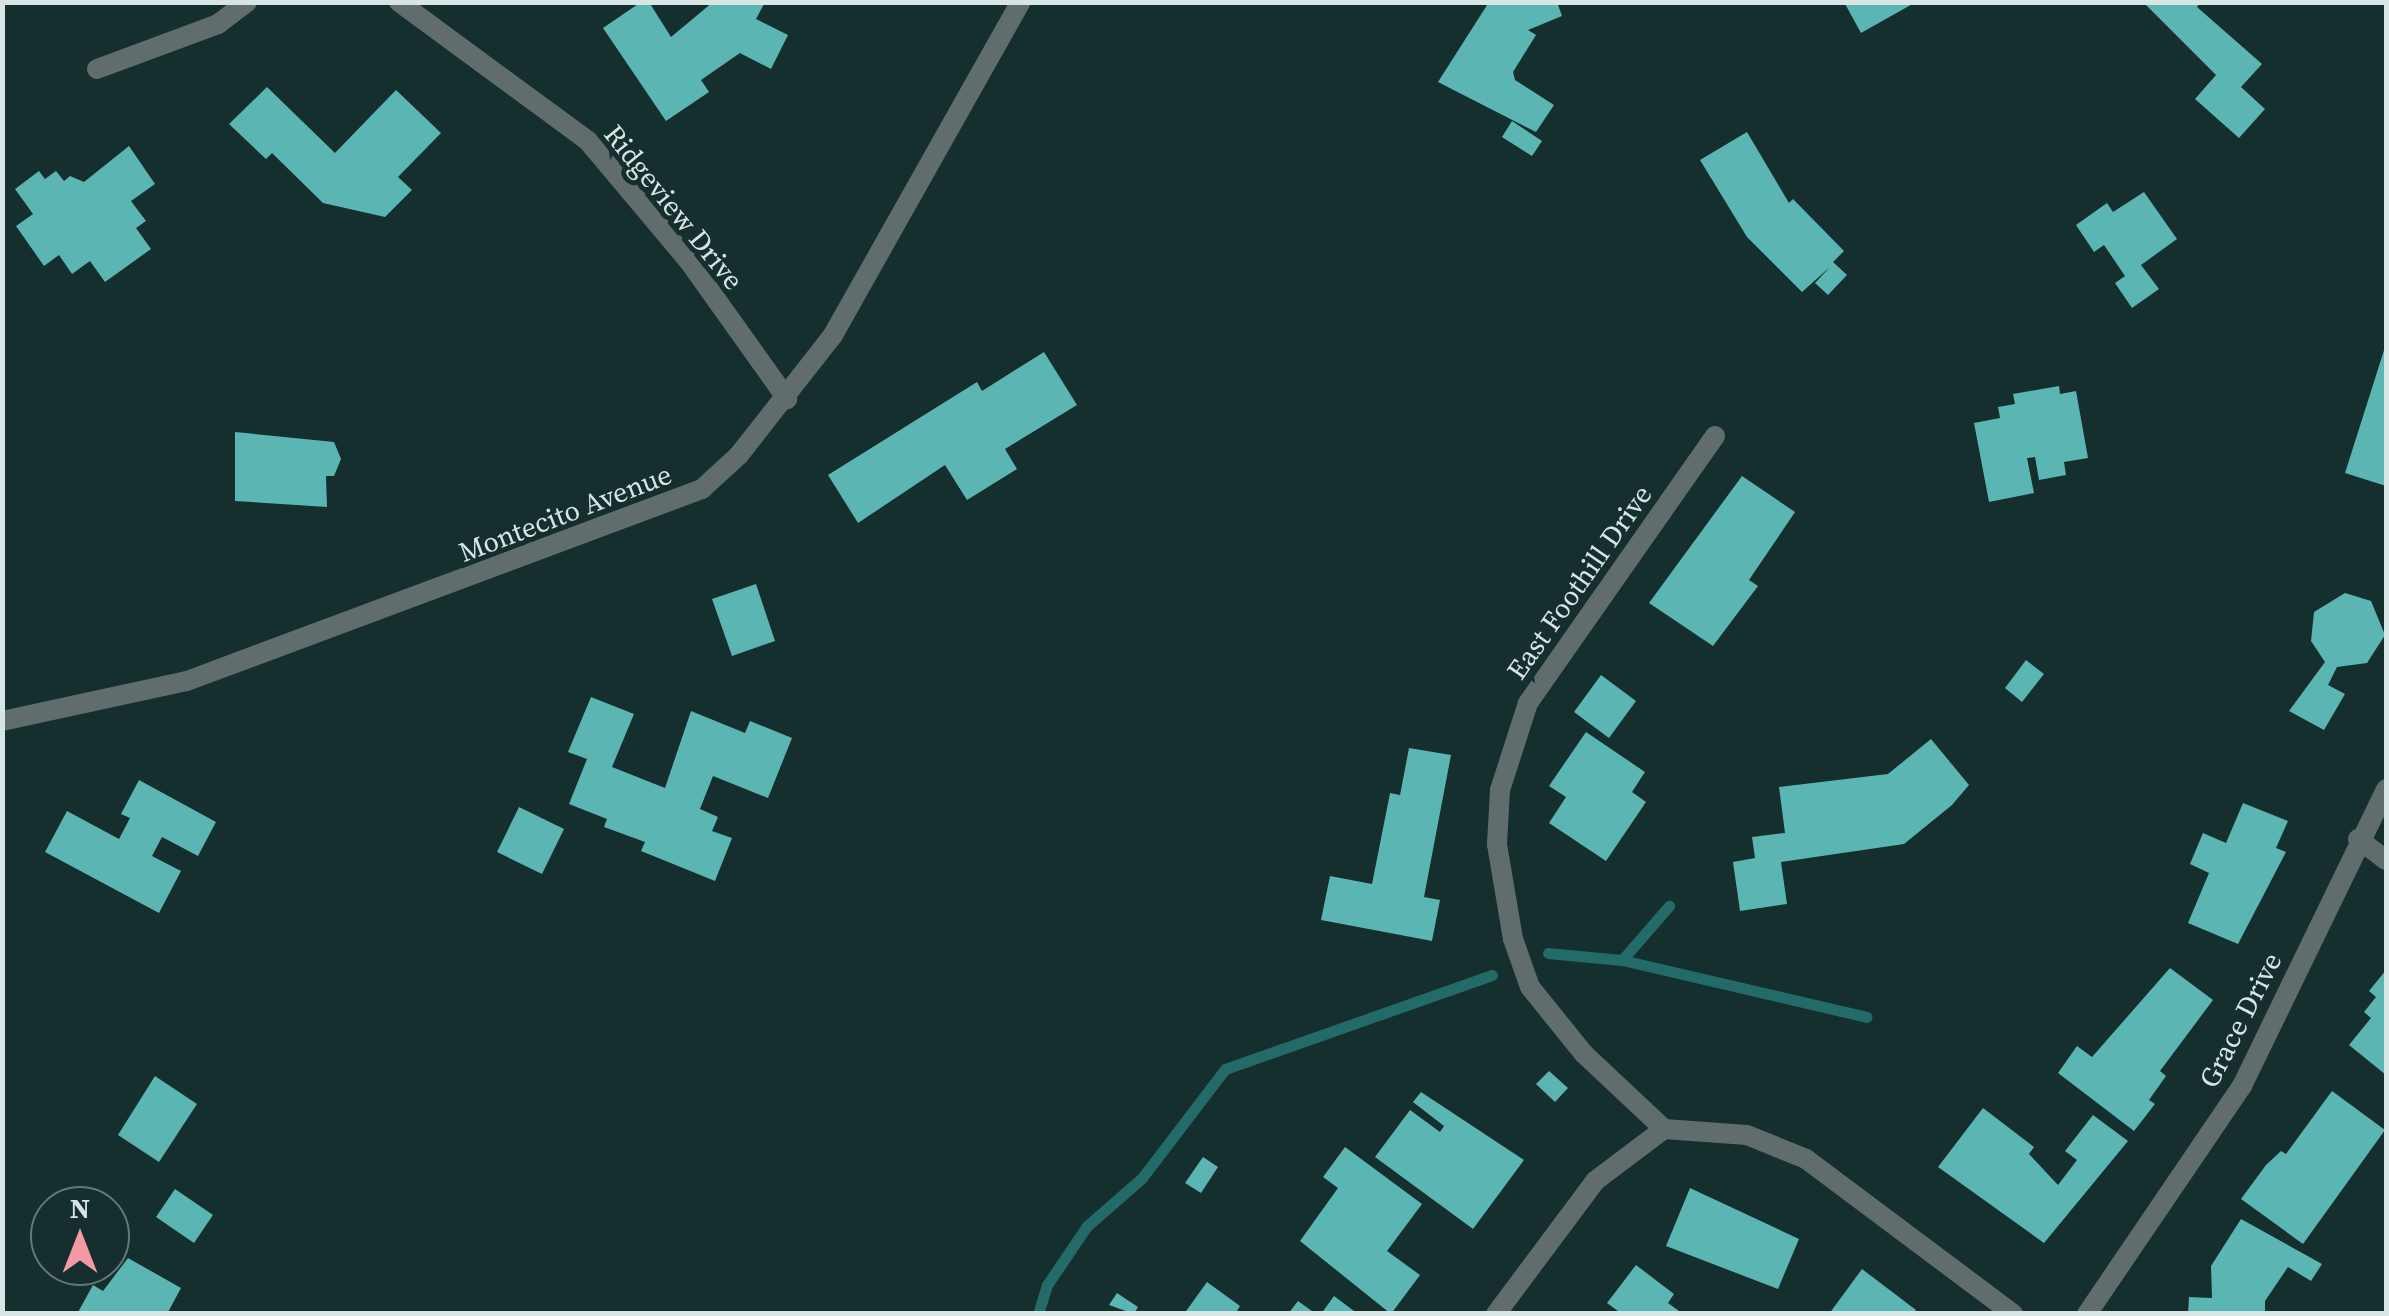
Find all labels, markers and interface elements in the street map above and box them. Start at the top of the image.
street label: Ridgeview Drive [597,118,751,296]
street label: Montecito Avenue [454,457,676,569]
street label: East Foothill Drive [1499,478,1659,686]
street label: Grace Drive [2192,947,2288,1093]
north arrow [30,1186,130,1286]
text: N [70,1189,90,1227]

